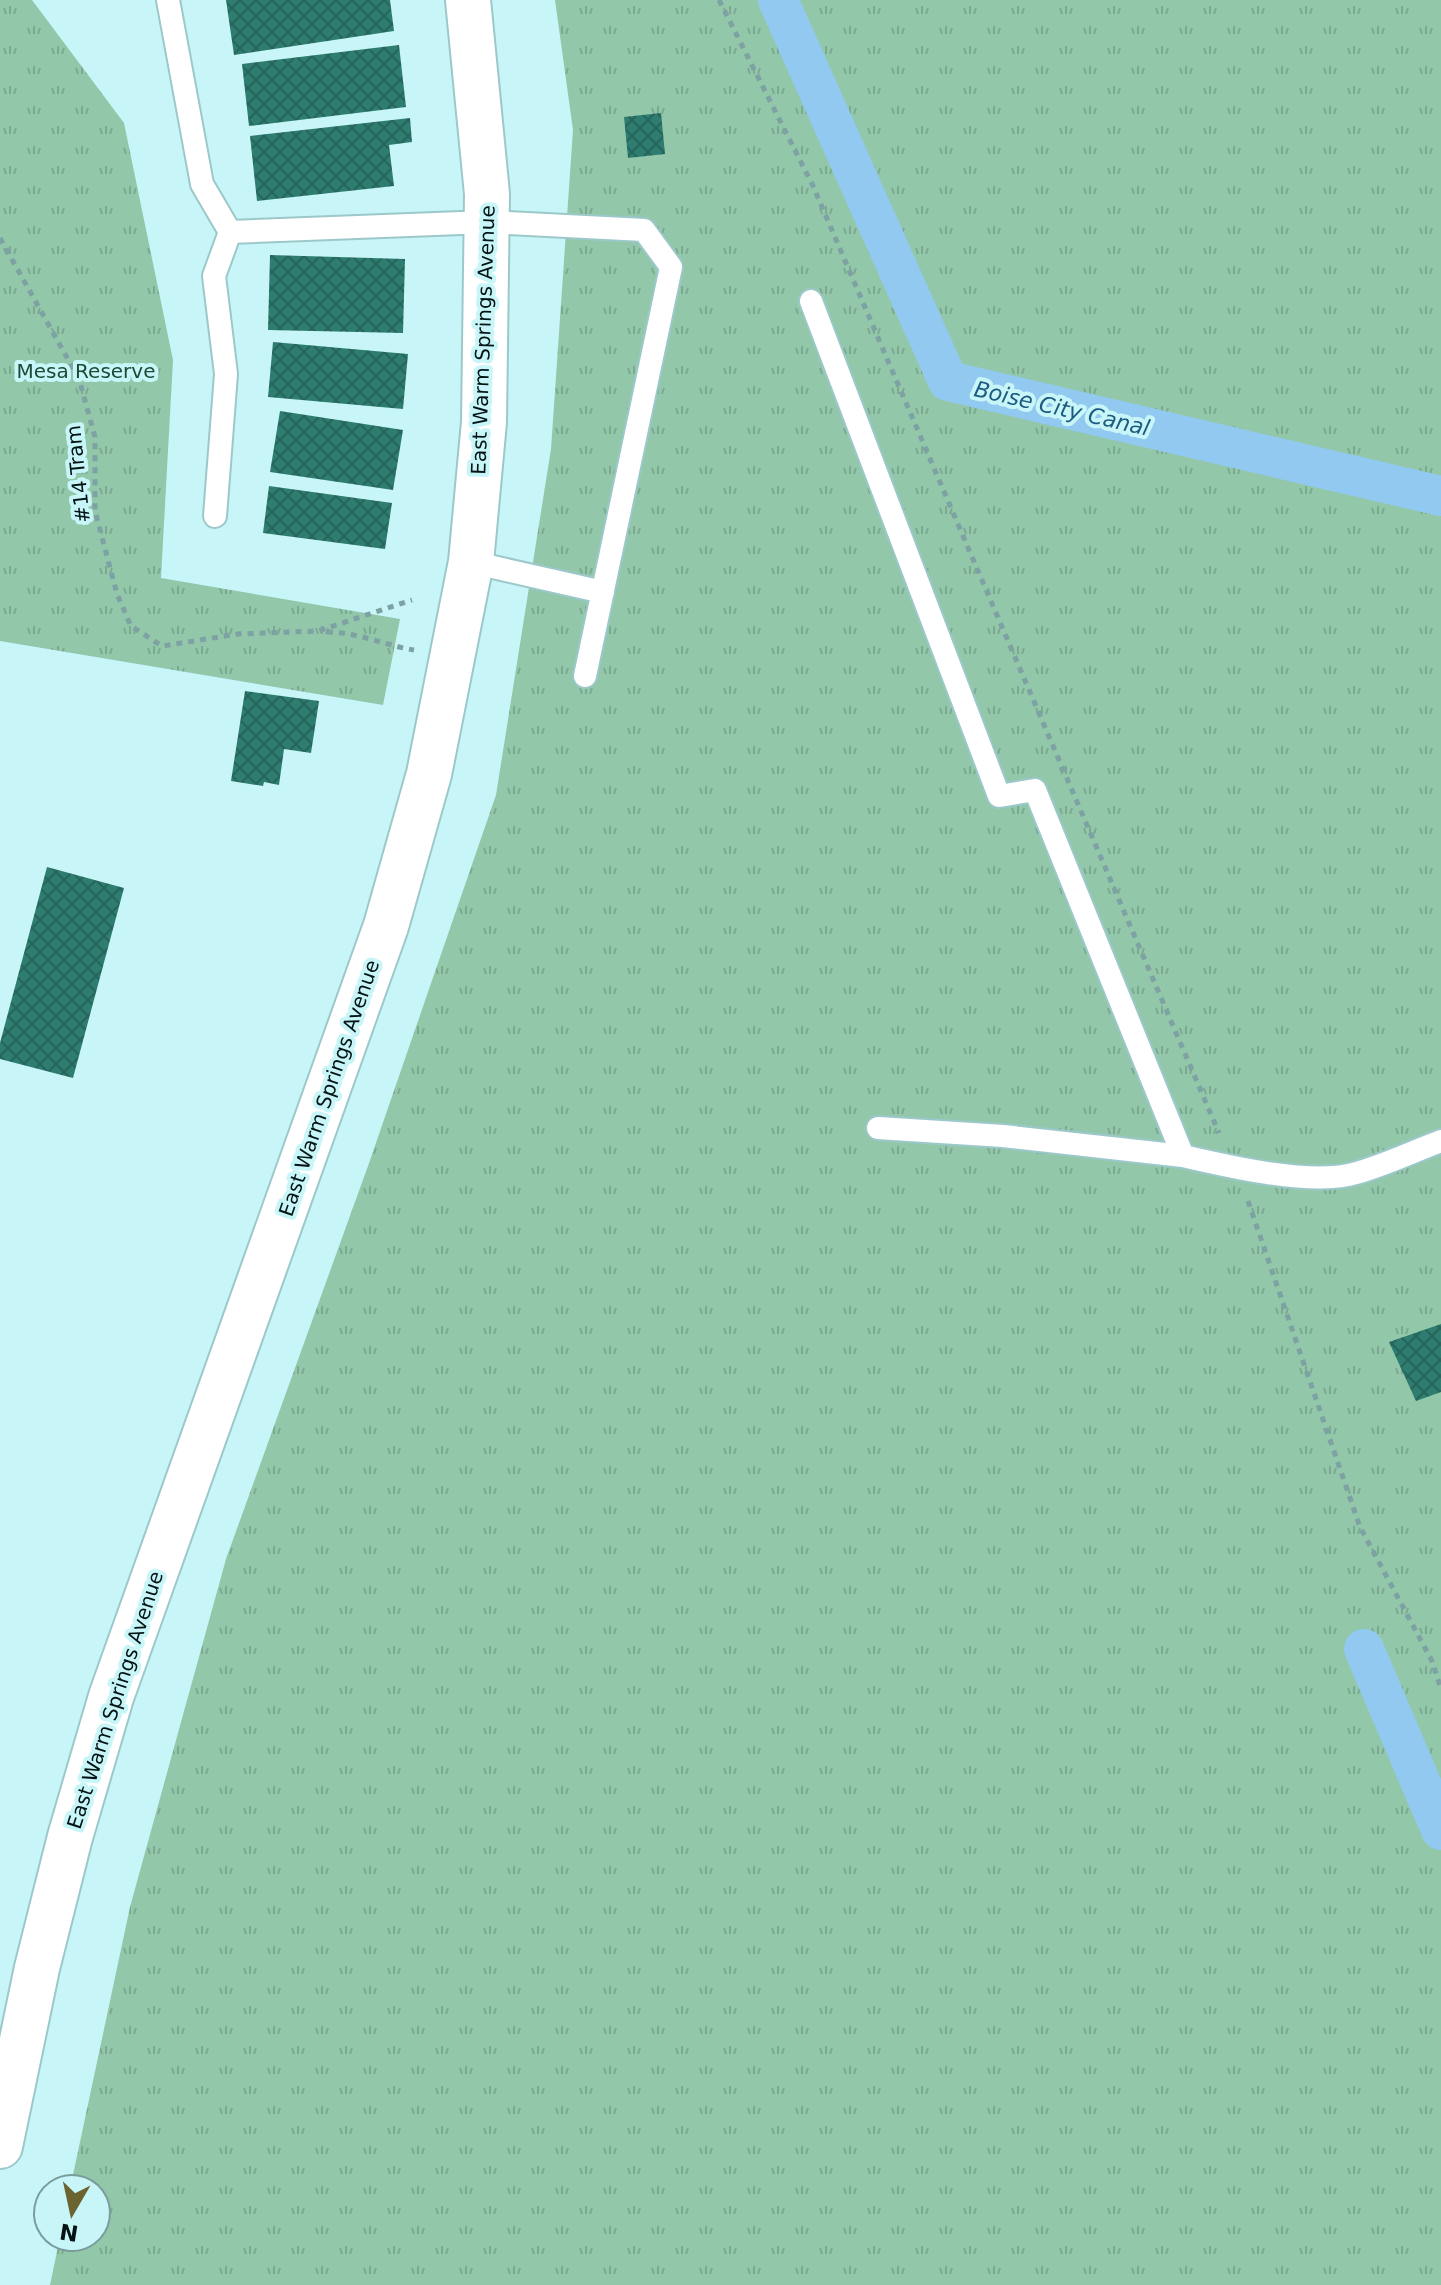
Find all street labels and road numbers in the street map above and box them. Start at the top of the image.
street label: East Warm Springs Avenue [466,205,500,475]
street label: #14 Tram [61,424,95,524]
street label: East Warm Springs Avenue [274,957,384,1219]
street label: East Warm Springs Avenue [62,1568,168,1832]

